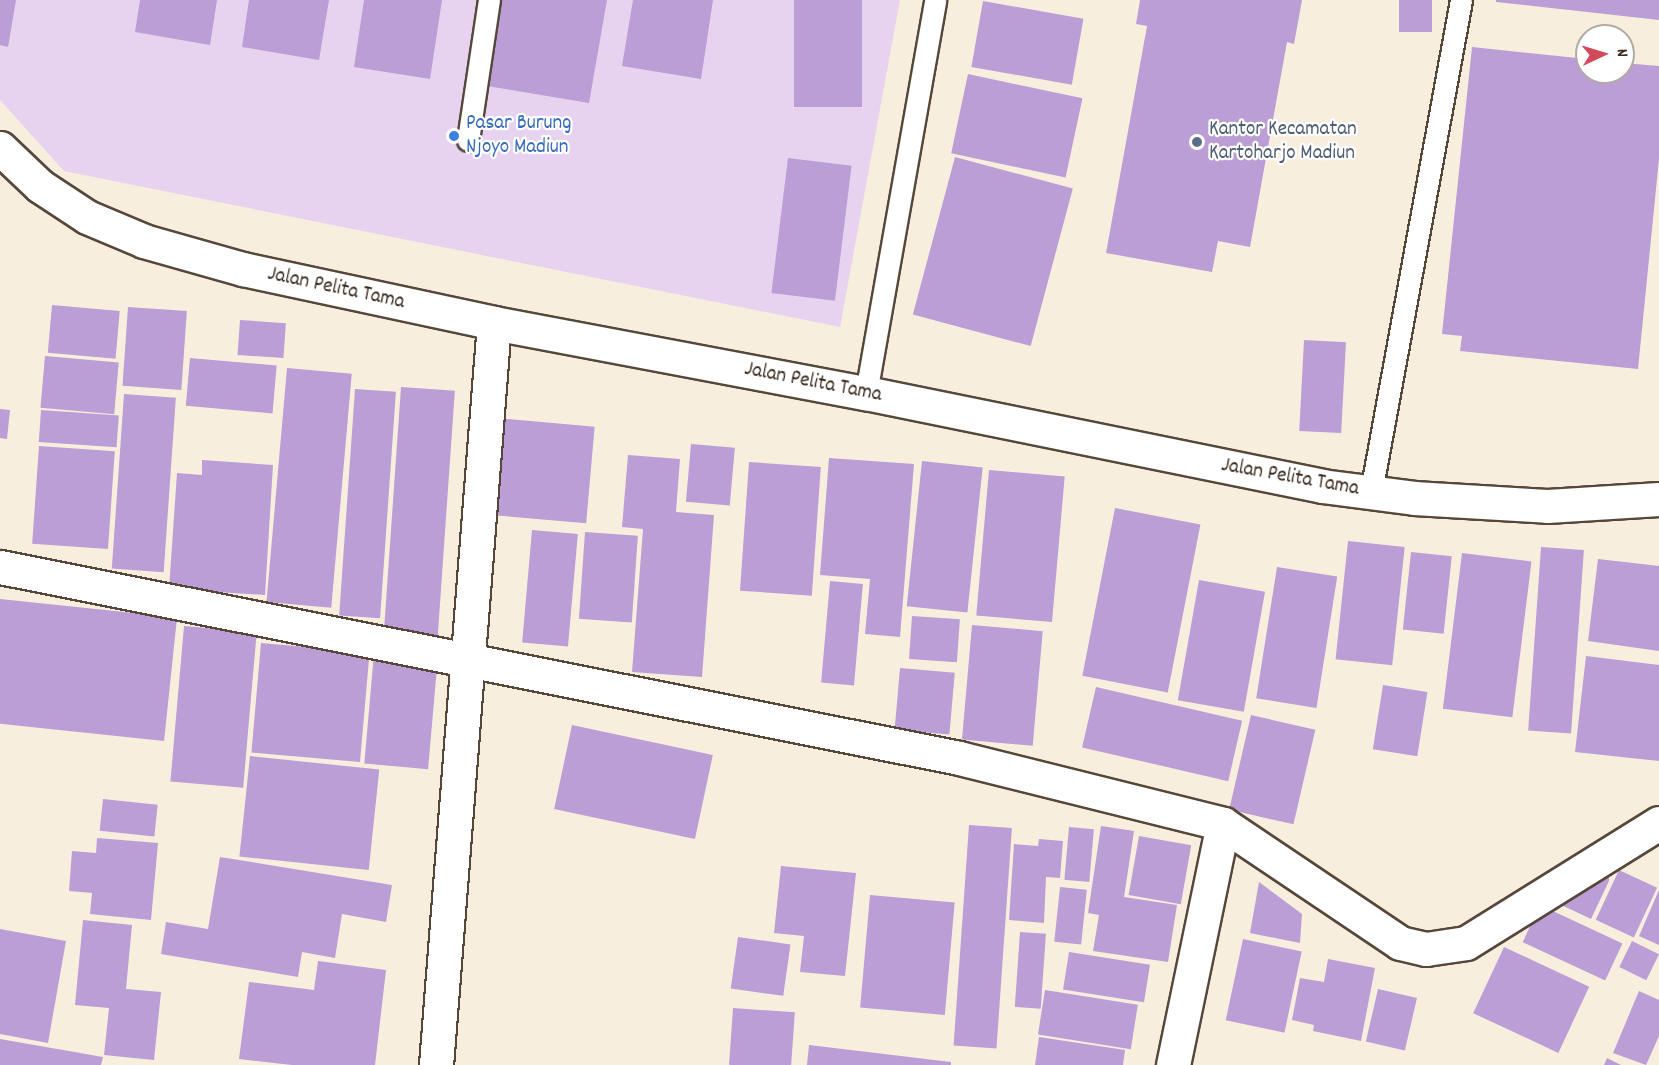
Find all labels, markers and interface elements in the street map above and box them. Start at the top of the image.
north arrow [1575,24,1635,84]
text: N [1610,48,1633,58]
place label: Pasar Burung Njoyo Madiun [466,111,571,161]
place label: Kantor Kecamatan Kartoharjo Madiun [1209,117,1357,167]
marker: Pasar Burung Njoyo Madiun [447,129,461,143]
marker: Kantor Kecamatan Kartoharjo Madiun [1190,135,1204,149]
street label: Jalan Pelita Tama [265,262,407,316]
street label: Jalan Pelita Tama [742,357,884,409]
street label: Jalan Pelita Tama [1219,453,1361,503]

